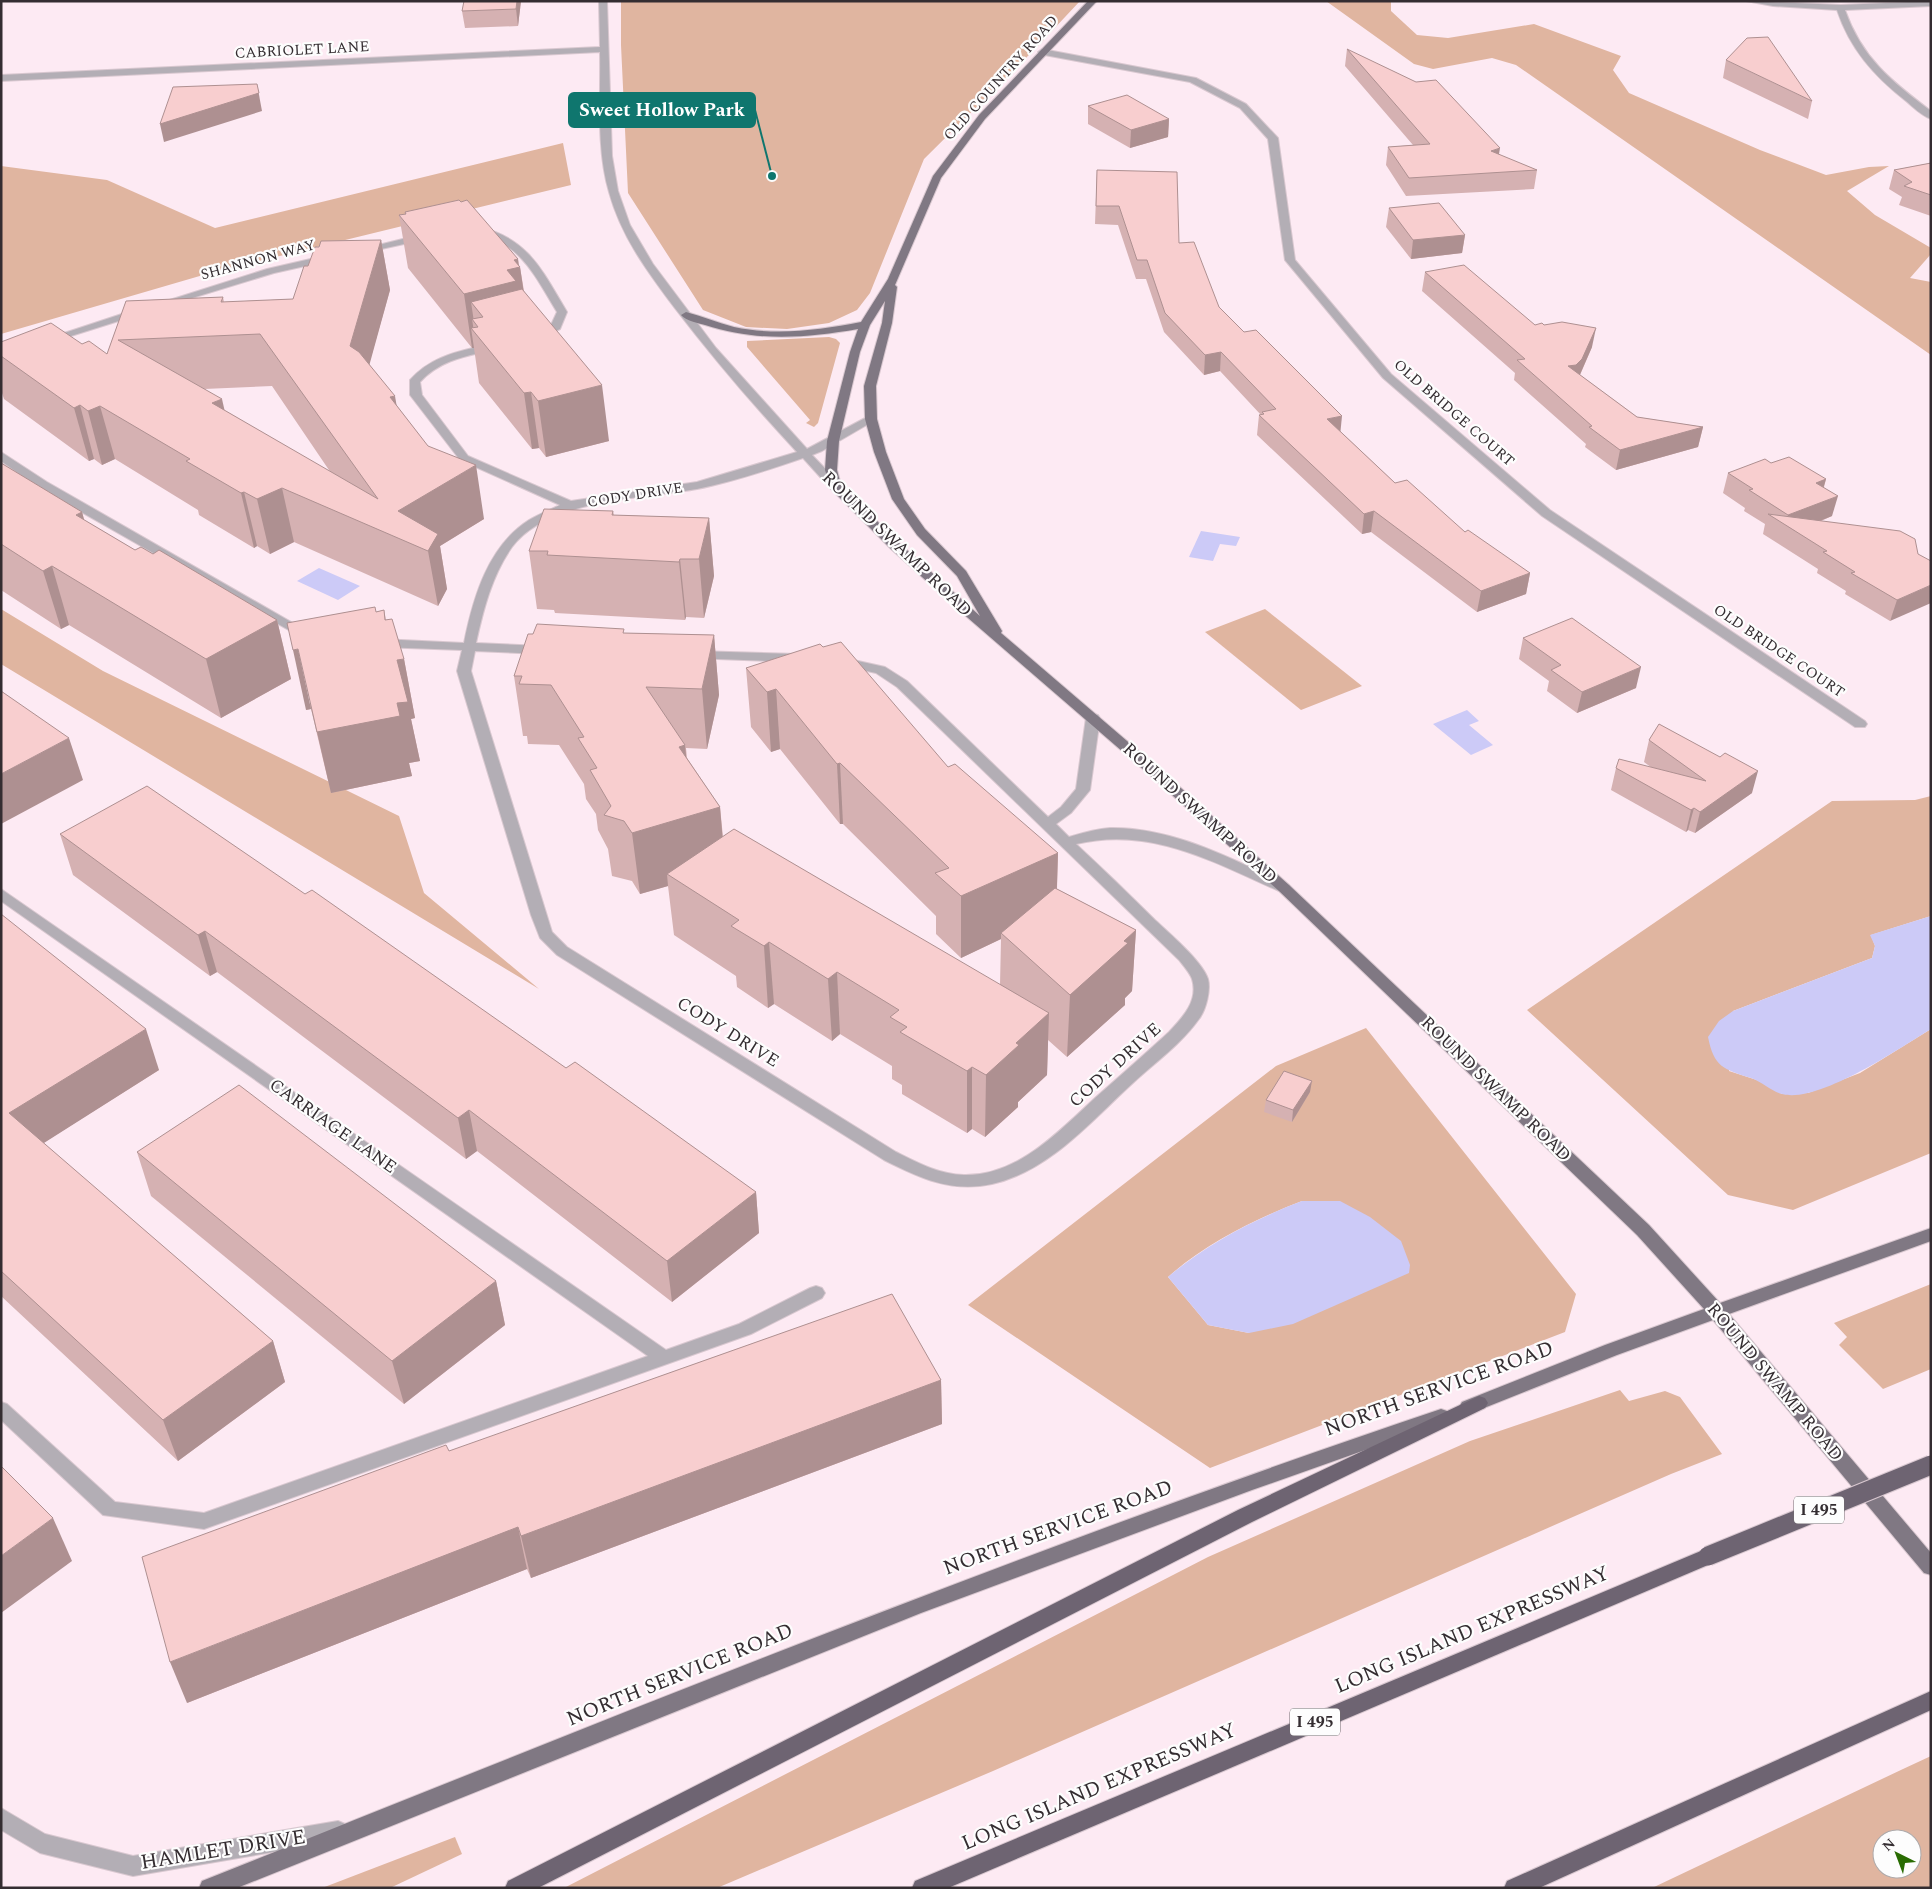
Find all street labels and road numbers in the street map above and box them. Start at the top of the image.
street label: OLD COUNTRY ROAD [938,10,1064,146]
street label: CABRIOLET LANE [234,35,370,65]
street label: SHANNON WAY [198,234,318,286]
street label: OLD BRIDGE COURT [1388,354,1520,472]
street label: ROUND SWAMP ROAD [816,465,978,623]
street label: CODY DRIVE [585,476,685,514]
street label: OLD BRIDGE COURT [1709,598,1849,704]
street label: ROUND SWAMP ROAD [1117,736,1283,890]
street label: CODY DRIVE [672,990,784,1074]
street label: ROUND SWAMP ROAD [1415,1010,1577,1168]
street label: CODY DRIVE [1063,1016,1167,1114]
street label: CARRIAGE LANE [264,1072,402,1180]
street label: ROUND SWAMP ROAD [1700,1297,1850,1467]
street label: NORTH SERVICE ROAD [1320,1333,1558,1445]
street label: NORTH SERVICE ROAD [939,1472,1177,1584]
road number: I 495 [1794,1496,1844,1524]
street label: LONG ISLAND EXPRESSWAY [1330,1557,1614,1703]
street label: NORTH SERVICE ROAD [562,1615,798,1735]
road number: I 495 [1290,1708,1340,1735]
street label: LONG ISLAND EXPRESSWAY [957,1714,1241,1860]
street label: HAMLET DRIVE [138,1821,308,1879]

